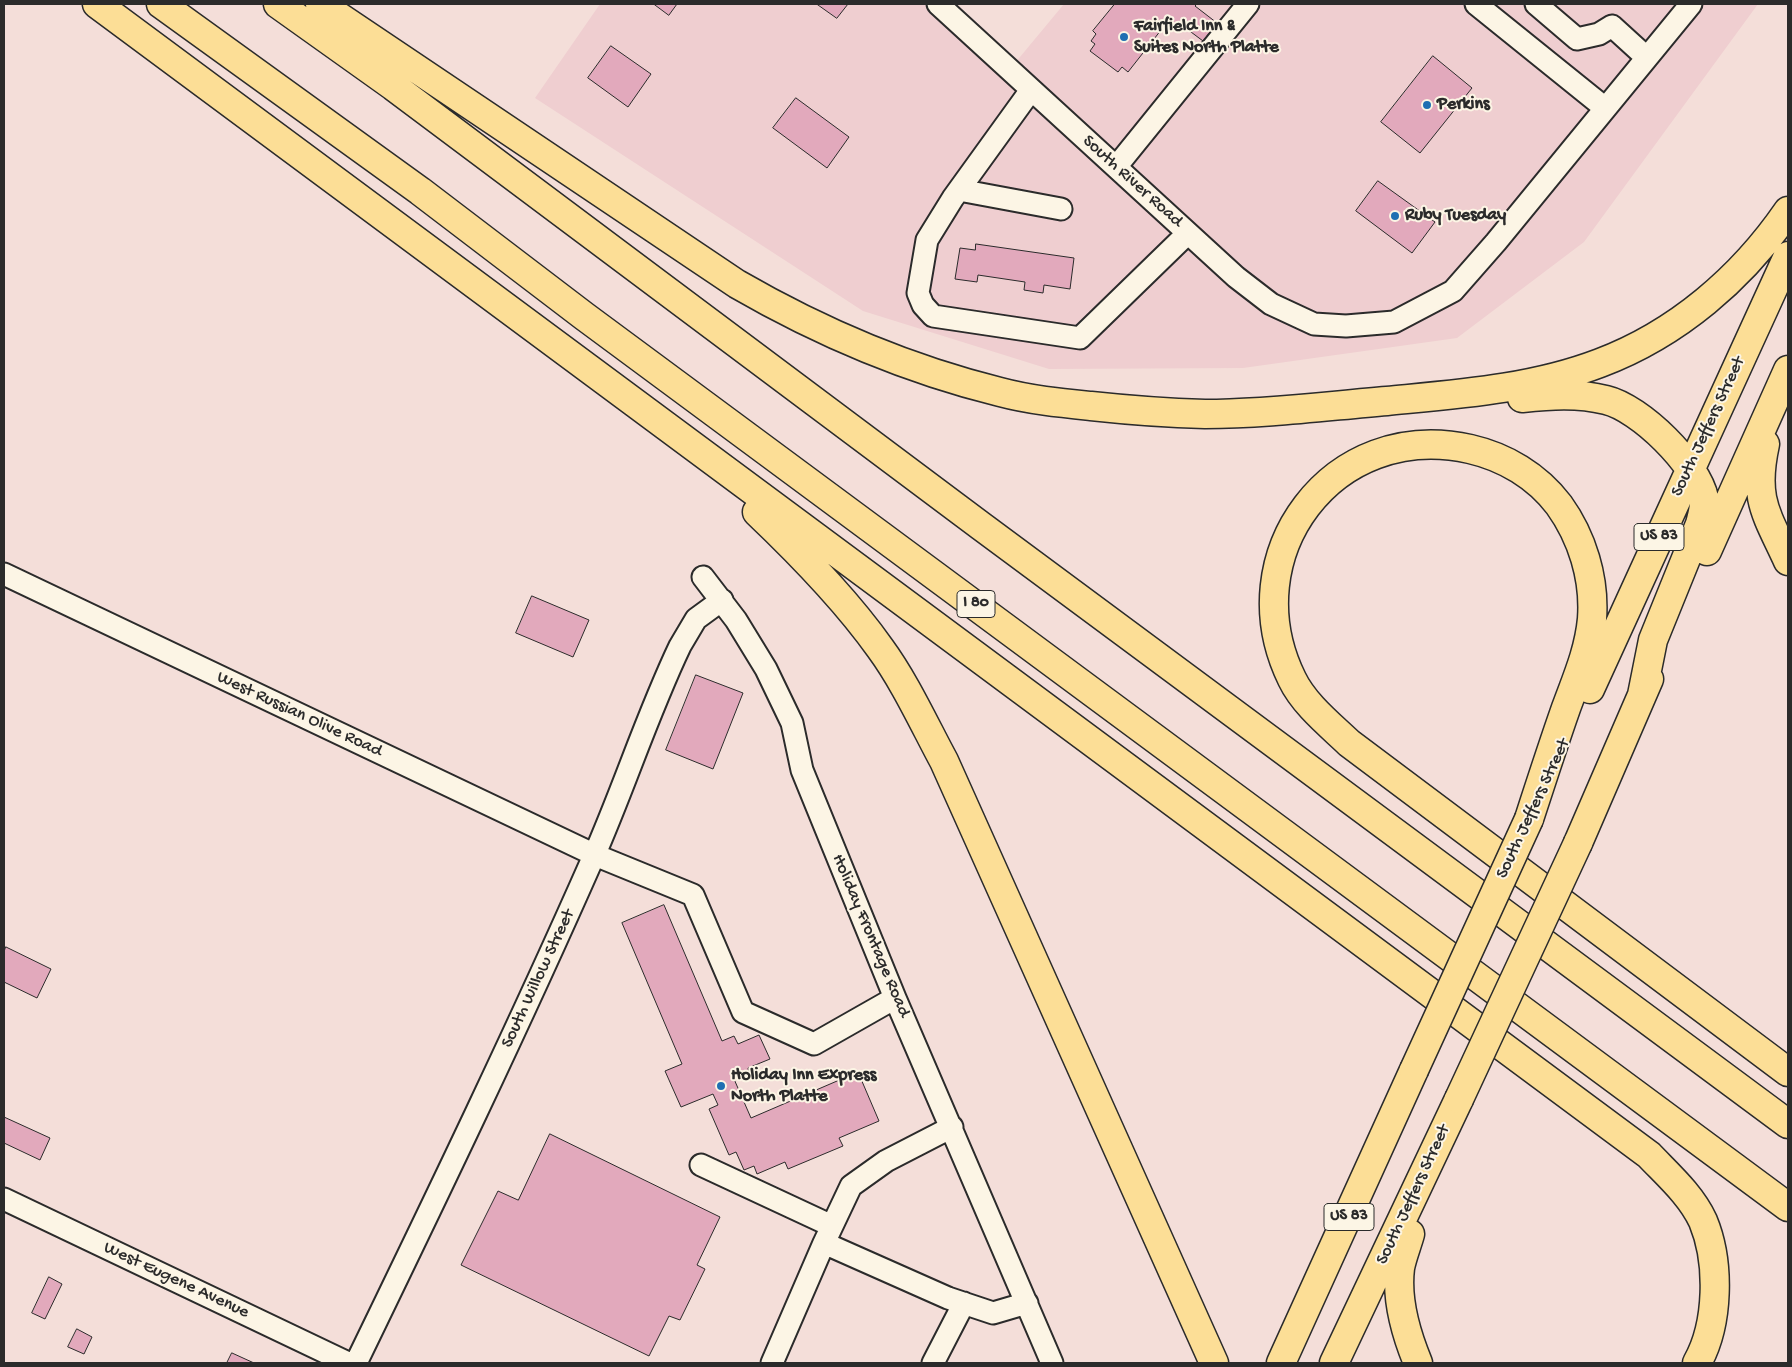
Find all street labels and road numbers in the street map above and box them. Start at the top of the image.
street label: South River Road [1077,131,1187,233]
street label: South Jeffers Street [1667,354,1751,500]
road number: US 83 [1634,524,1684,550]
road number: I 80 [957,590,995,618]
street label: West Russian Olive Road [213,667,385,763]
street label: South Jeffers Street [1492,736,1576,882]
street label: Holiday Frontage Road [826,851,914,1021]
street label: South Willow Street [497,906,581,1052]
street label: South Jeffers Street [1372,1122,1456,1268]
road number: US 83 [1324,1204,1374,1230]
street label: West Eugene Avenue [100,1238,252,1324]

